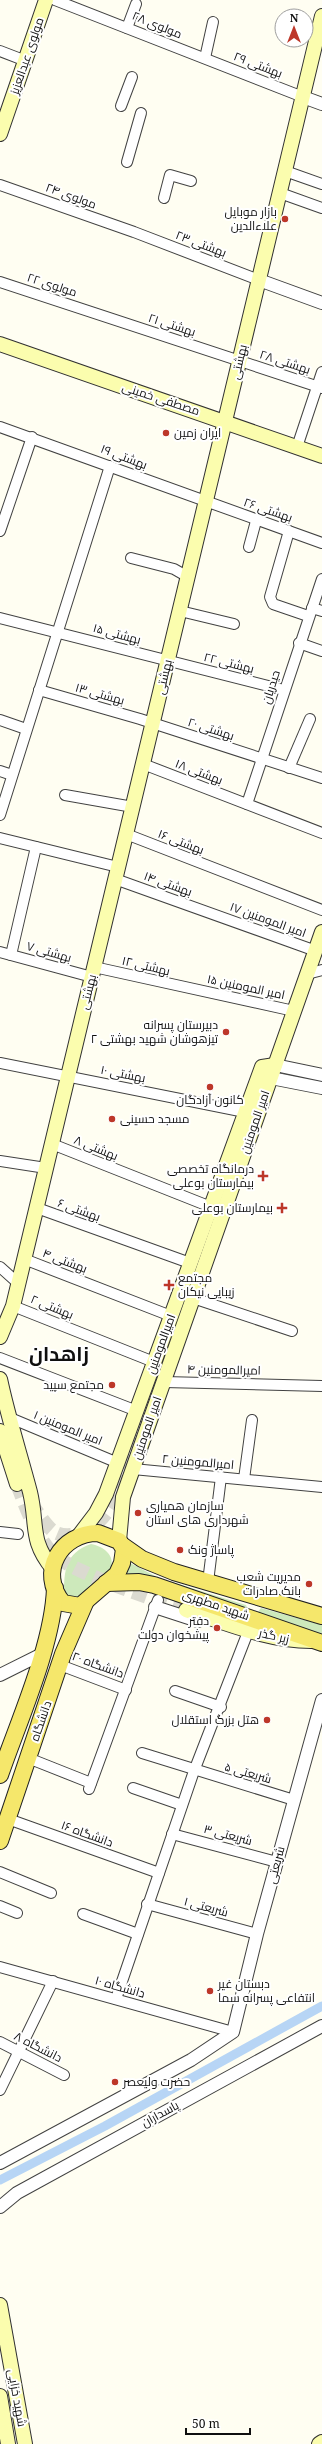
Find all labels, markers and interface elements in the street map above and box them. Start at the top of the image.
street label: مولوی ۲۸ [130,7,185,42]
north arrow [274,8,314,48]
text: N [290,10,299,25]
street label: مولوی عبدالعزیز [5,15,48,98]
street label: بهشتی ۲۹ [231,47,285,82]
street label: مولوی ۲۴ [43,178,99,213]
place label: بازار موبایل علاءالدین [225,203,277,234]
marker: بازار موبایل علاءالدین [280,214,290,224]
street label: بهشتی ۲۳ [173,226,229,261]
street label: مولوی ۲۲ [25,268,79,301]
street label: بهشتی ۲۱ [146,309,198,340]
street label: بهشتی [226,343,251,381]
street label: بهشتی ۲۸ [258,345,313,378]
street label: مصطفی خمینی [120,378,202,419]
place label: ایران زمین [174,424,221,441]
marker: ایران زمین [161,428,171,438]
street label: بهشتی ۱۹ [98,440,150,473]
street label: بهشتی ۲۶ [241,493,295,526]
street label: بهشتی ۱۵ [91,619,143,648]
street label: بهشتی ۲۲ [202,648,256,677]
street label: بهشتی [151,658,176,696]
street label: حیدریان [257,668,284,706]
street label: بهشتی ۱۳ [74,678,127,709]
street label: بهشتی ۲۰ [186,713,237,744]
street label: بهشتی ۱۸ [173,755,226,788]
street label: بهشتی ۱۶ [156,825,207,858]
street label: بهشتی ۱۴ [142,867,195,900]
street label: امیر المومنین ۱۷ [228,898,309,941]
street label: بهشتی ۷ [25,937,74,966]
street label: بهشتی ۱۲ [120,952,172,979]
street label: امیر المومنین ۱۵ [206,970,287,1003]
street label: بهشتی [75,973,100,1011]
place label: دبیرستان پسرانه تیزهوشان شهید بهشتی ۲ [91,1016,219,1047]
marker: دبیرستان پسرانه تیزهوشان شهید بهشتی ۲ [221,1027,231,1037]
street label: بهشتی ۱۰ [99,1061,147,1086]
marker: کانون آزادگان [205,1082,215,1092]
street label: امیر المومنین [236,1088,273,1156]
place label: کانون آزادگان [176,1091,244,1108]
place label: مسجد حسینی [120,1110,189,1127]
marker: مسجد حسینی [107,1114,117,1124]
street label: بهشتی ۸ [72,1131,121,1164]
place label: درمانگاه تخصصی بیمارستان بوعلی [167,1160,254,1191]
marker: درمانگاه تخصصی بیمارستان بوعلی [257,1170,269,1182]
street label: بهشتی ۶ [55,1194,103,1225]
place label: بیمارستان بوعلی [192,1199,273,1216]
marker: بیمارستان بوعلی [276,1202,288,1214]
street label: بهشتی ۴ [40,1244,90,1277]
place label: مجتمع زیبایی نیکان [178,1269,235,1300]
marker: مجتمع زیبایی نیکان [163,1279,175,1291]
street label: بهشتی ۲ [28,1290,76,1323]
street label: امیرالمومنین [142,1311,179,1376]
district label: زاهدان [29,1340,89,1367]
street label: امیرالمومنین ۴ [187,1360,261,1379]
place label: مجتمع سپید [43,1376,104,1393]
marker: مجتمع سپید [107,1380,117,1390]
street label: امیر المومنین [128,1394,165,1462]
street label: امیر المومنین ۱ [31,1406,105,1449]
street label: امیرالمومنین ۲ [161,1450,235,1473]
place label: سازمان همیاری شهرداری های استان [146,1497,249,1528]
marker: سازمان همیاری شهرداری های استان [133,1508,143,1518]
place label: پاساژ ونک [188,1541,235,1559]
marker: پاساژ ونک [175,1545,185,1555]
place label: مدیریت شعب بانک صادرات [237,1568,301,1599]
marker: مدیریت شعب بانک صادرات [304,1579,314,1589]
street label: شهید مطهری [180,1585,252,1624]
place label: دفتر پیشخوان دولت [138,1612,210,1644]
marker: دفتر پیشخوان دولت [212,1623,222,1633]
street label: زیر گذر [256,1624,291,1647]
street label: دانشگاه ۲۰ [70,1647,127,1682]
street label: دانشگاه [26,1698,55,1743]
place label: هتل بزرگ استقلال [172,1711,259,1728]
marker: هتل بزرگ استقلال [262,1715,272,1725]
street label: شریعتی ۵ [223,1758,274,1787]
street label: دانشگاه ۱۶ [59,1816,116,1851]
street label: شریعتی ۳ [202,1820,254,1849]
street label: شریعتی [262,1844,289,1886]
street label: شریعتی ۱ [182,1892,230,1921]
street label: دانشگاه ۱۰ [93,1971,147,2002]
place label: دبستان غیر انتفاعی پسرانه سما [217,1975,315,2007]
marker: دبستان غیر انتفاعی پسرانه سما [205,1986,215,1996]
street label: دانشگاه ۸ [11,2027,66,2066]
place label: حضرت ولیعصر [122,2073,190,2090]
marker: حضرت ولیعصر [110,2077,120,2087]
street label: پاسداران [138,2096,183,2132]
street label: شهید خزایی [4,2368,31,2428]
scale bar [186,2410,250,2436]
text: 50 m [192,2415,220,2432]

